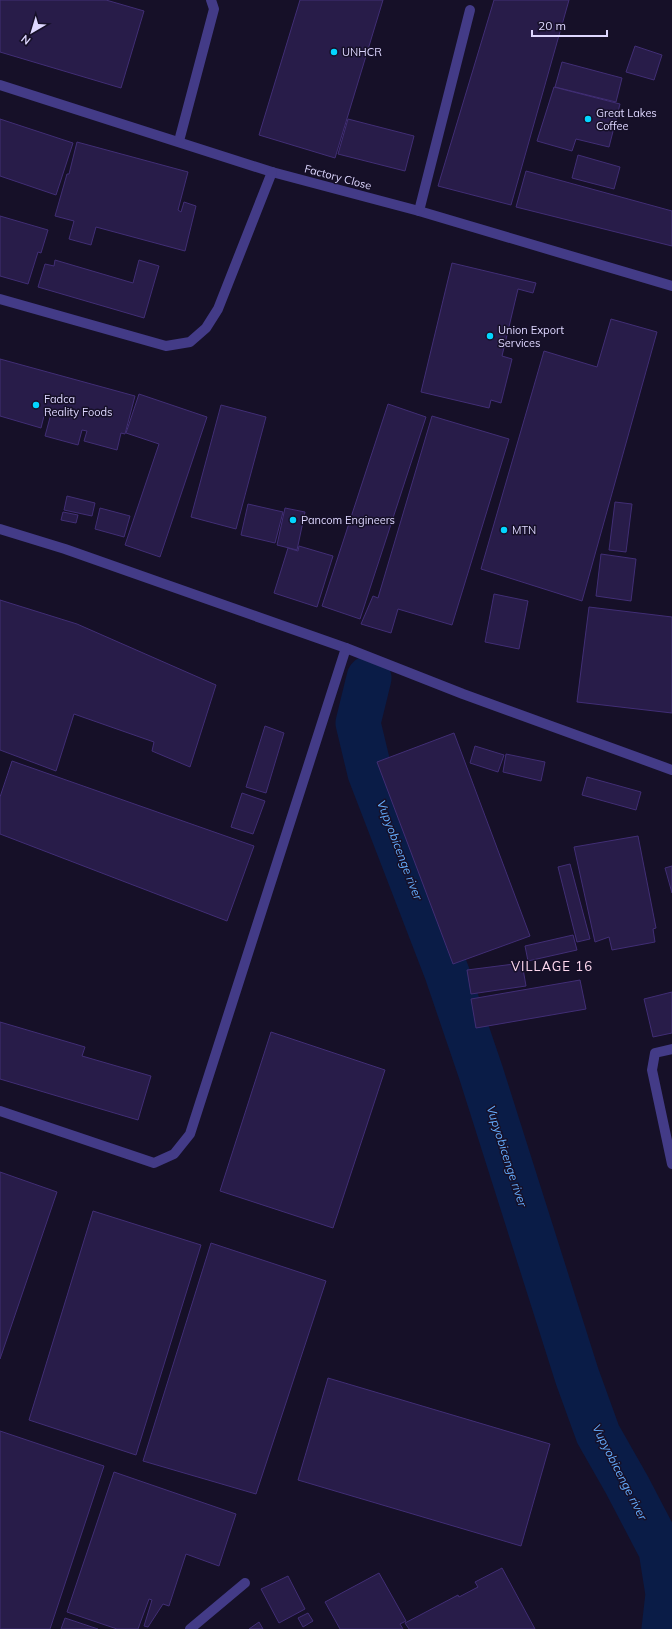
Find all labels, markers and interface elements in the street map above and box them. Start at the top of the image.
north arrow [12,12,52,52]
scale bar [532,12,607,38]
text: 20 m [538,18,566,33]
text: N [18,32,33,48]
place label: UNHCR [342,45,382,59]
marker: UNHCR [329,47,339,57]
place label: Great Lakes Coffee [596,106,657,133]
marker: Great Lakes Coffee [583,114,593,124]
street label: Factory Close [303,161,373,193]
place label: Union Export Services [498,323,564,350]
marker: Union Export Services [485,331,495,341]
place label: Fadca Reality Foods [44,392,113,419]
marker: Fadca Reality Foods [31,400,41,410]
place label: Pancom Engineers [301,513,395,527]
marker: Pancom Engineers [288,515,298,525]
place label: MTN [512,523,536,537]
marker: MTN [499,525,509,535]
water label: Vupyobicenge river [374,798,426,903]
district label: VILLAGE 16 [511,958,593,974]
water label: Vupyobicenge river [484,1103,531,1209]
water label: Vupyobicenge river [589,1422,651,1523]

